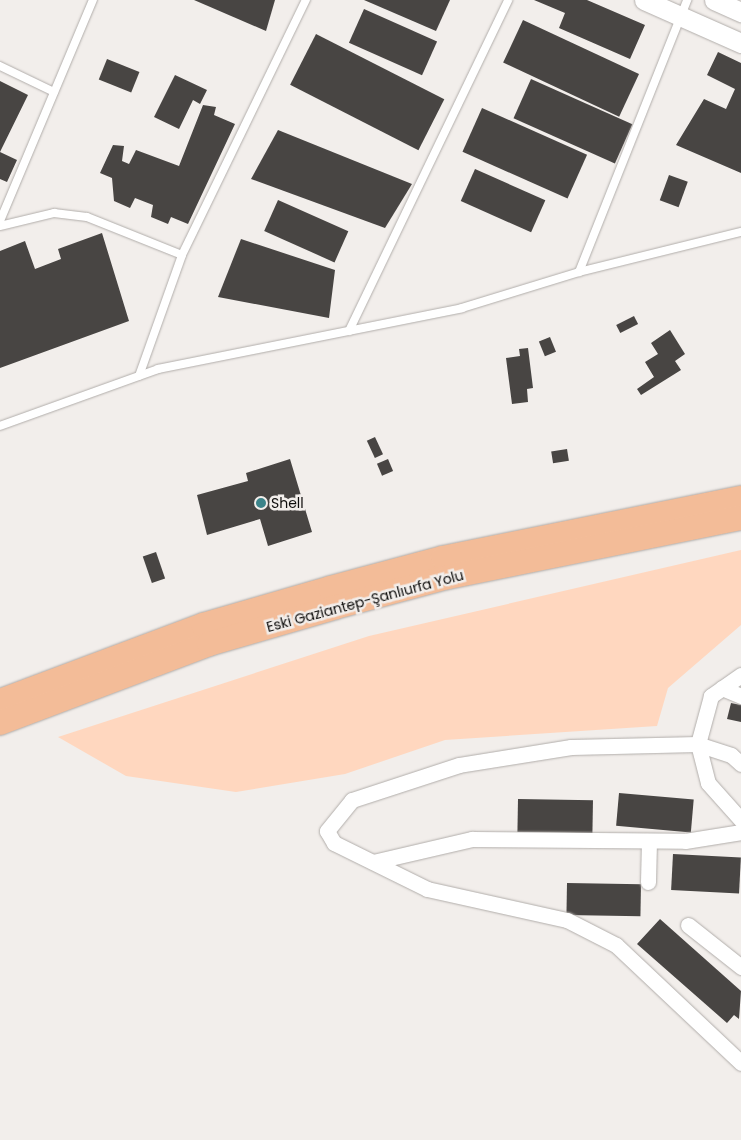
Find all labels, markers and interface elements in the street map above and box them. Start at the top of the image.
place label: Shell [271,495,304,511]
marker: Shell [255,497,267,509]
street label: Eski Gaziantep-Şanlıurfa Yolu [265,567,465,635]

